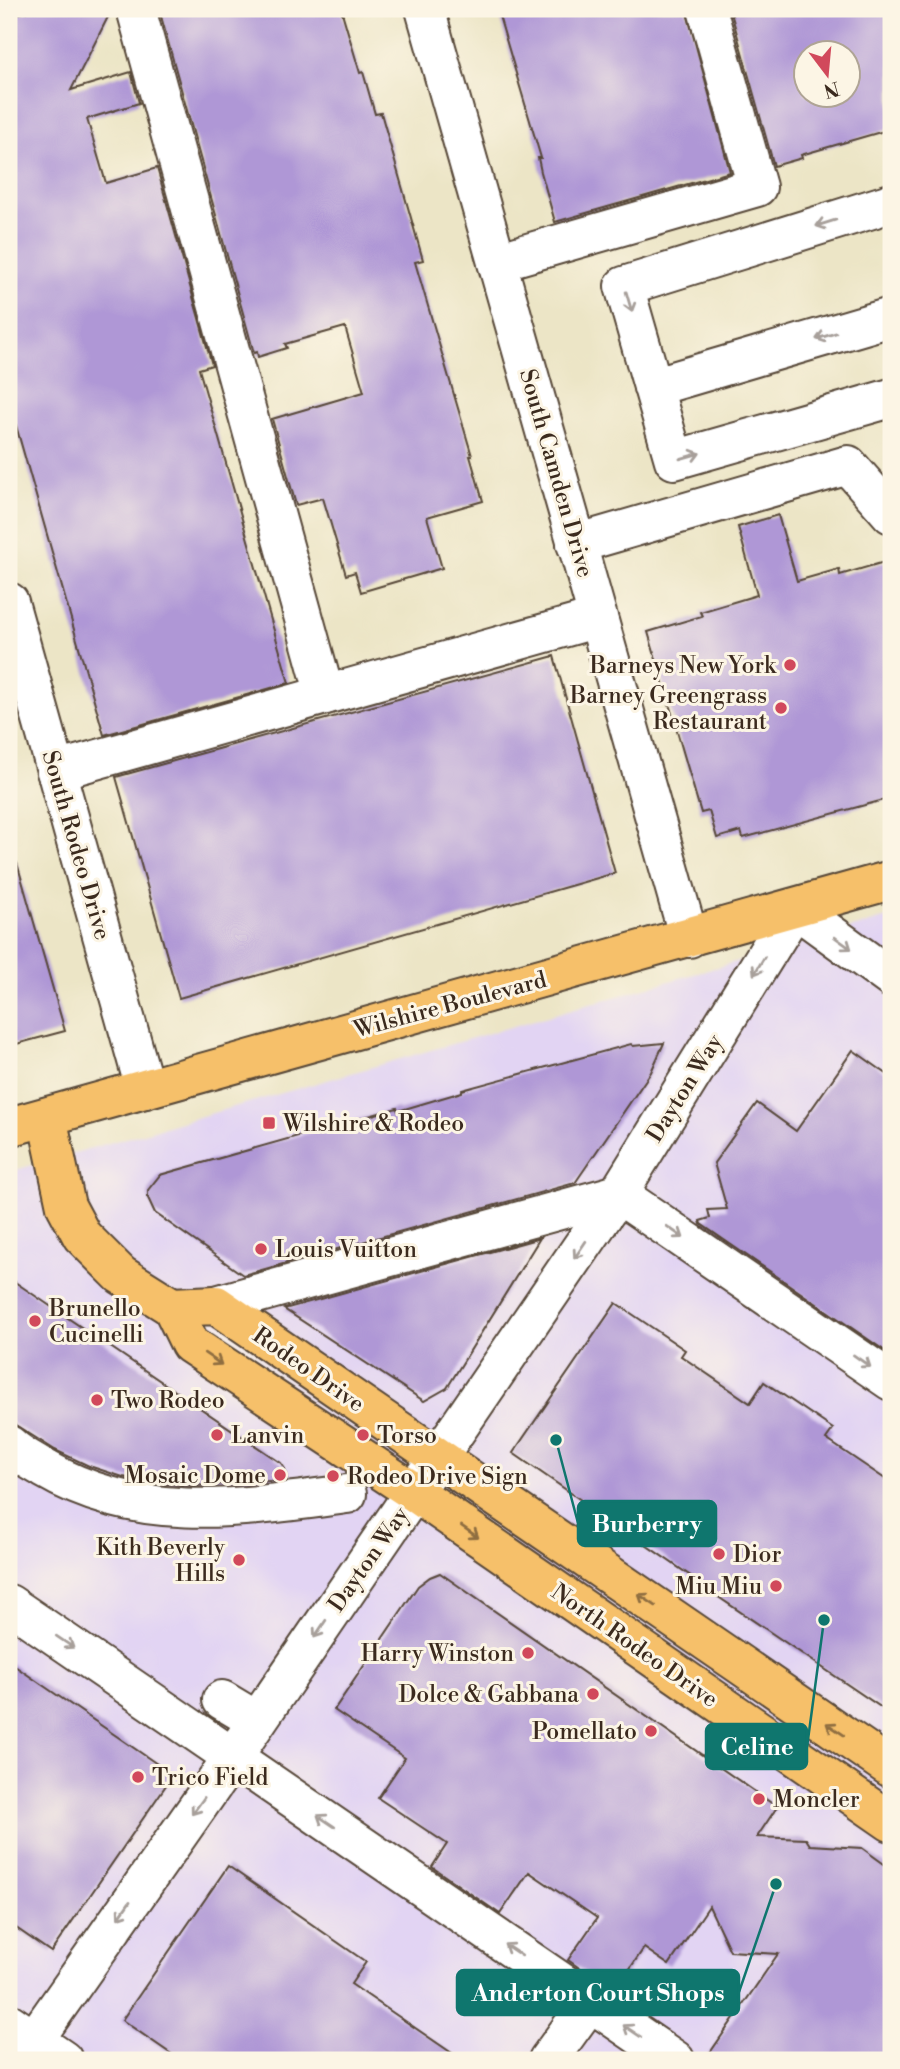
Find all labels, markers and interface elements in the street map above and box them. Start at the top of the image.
north arrow [792,38,862,108]
text: N [821,76,842,103]
one-way arrow [815,218,837,231]
one-way arrow [623,290,636,312]
one-way arrow [815,330,837,343]
street label: South Camden Drive [513,366,599,581]
one-way arrow [679,448,701,461]
place label: Barneys New York [589,652,777,680]
marker: Barneys New York [782,657,798,673]
place label: Barney Greengrass Restaurant [569,682,767,736]
marker: Barney Greengrass Restaurant [773,700,789,716]
street label: South Rodeo Drive [36,747,116,943]
one-way arrow [833,936,852,950]
one-way arrow [752,956,766,976]
street label: Wilshire Boulevard [350,966,550,1044]
street label: Dayton Way [641,1029,729,1148]
place label: Wilshire & Rodeo [282,1110,464,1138]
marker: Wilshire & Rodeo [261,1115,277,1131]
one-way arrow [665,1225,684,1240]
place label: Louis Vuitton [275,1236,417,1264]
one-way arrow [573,1240,587,1259]
marker: Louis Vuitton [253,1241,269,1257]
place label: Brunello Cucinelli [48,1295,144,1349]
marker: Brunello Cucinelli [27,1313,43,1329]
street label: Rodeo Drive [247,1321,370,1418]
one-way arrow [203,1352,222,1366]
one-way arrow [852,1354,871,1368]
place label: Two Rodeo [111,1387,225,1415]
marker: Two Rodeo [89,1392,105,1408]
place label: Lanvin [231,1422,304,1450]
place label: Torso [377,1422,437,1450]
marker: Lanvin [209,1427,225,1443]
marker: Torso [355,1427,371,1443]
place label: Mosaic Dome [125,1462,266,1490]
place label: Rodeo Drive Sign [347,1463,528,1491]
marker: Mosaic Dome [272,1467,288,1483]
marker: Rodeo Drive Sign [325,1468,341,1484]
street label: Dayton Way [322,1501,416,1617]
callout: Burberry [578,1501,716,1546]
text: Burberry [592,1510,703,1540]
one-way arrow [460,1525,479,1539]
place label: Kith Beverly Hills [96,1534,226,1588]
place label: Dior [733,1541,781,1569]
marker: Dior [711,1546,727,1562]
marker: Kith Beverly Hills [231,1552,247,1568]
place label: Miu Miu [675,1573,762,1601]
street label: North Rodeo Drive [546,1578,723,1714]
marker: Miu Miu [768,1578,784,1594]
one-way arrow [638,1593,657,1608]
one-way arrow [313,1619,327,1638]
one-way arrow [55,1635,74,1649]
place label: Harry Winston [361,1640,514,1668]
marker: Harry Winston [520,1645,536,1661]
place label: Dolce & Gabbana [398,1681,579,1709]
marker: Dolce & Gabbana [585,1686,601,1702]
place label: Pomellato [532,1718,637,1746]
one-way arrow [826,1722,845,1736]
marker: Pomellato [643,1723,659,1739]
callout: Celine [706,1724,807,1769]
text: Celine [720,1733,794,1763]
place label: Trico Field [152,1764,268,1792]
marker: Trico Field [130,1769,146,1785]
place label: Moncler [773,1786,860,1814]
marker: Moncler [751,1791,767,1807]
one-way arrow [191,1796,205,1815]
one-way arrow [317,1814,336,1828]
one-way arrow [117,1900,131,1919]
one-way arrow [504,1943,523,1957]
callout: Anderton Court Shops [457,1970,739,2015]
text: Anderton Court Shops [470,1979,725,2009]
one-way arrow [623,2024,642,2038]

